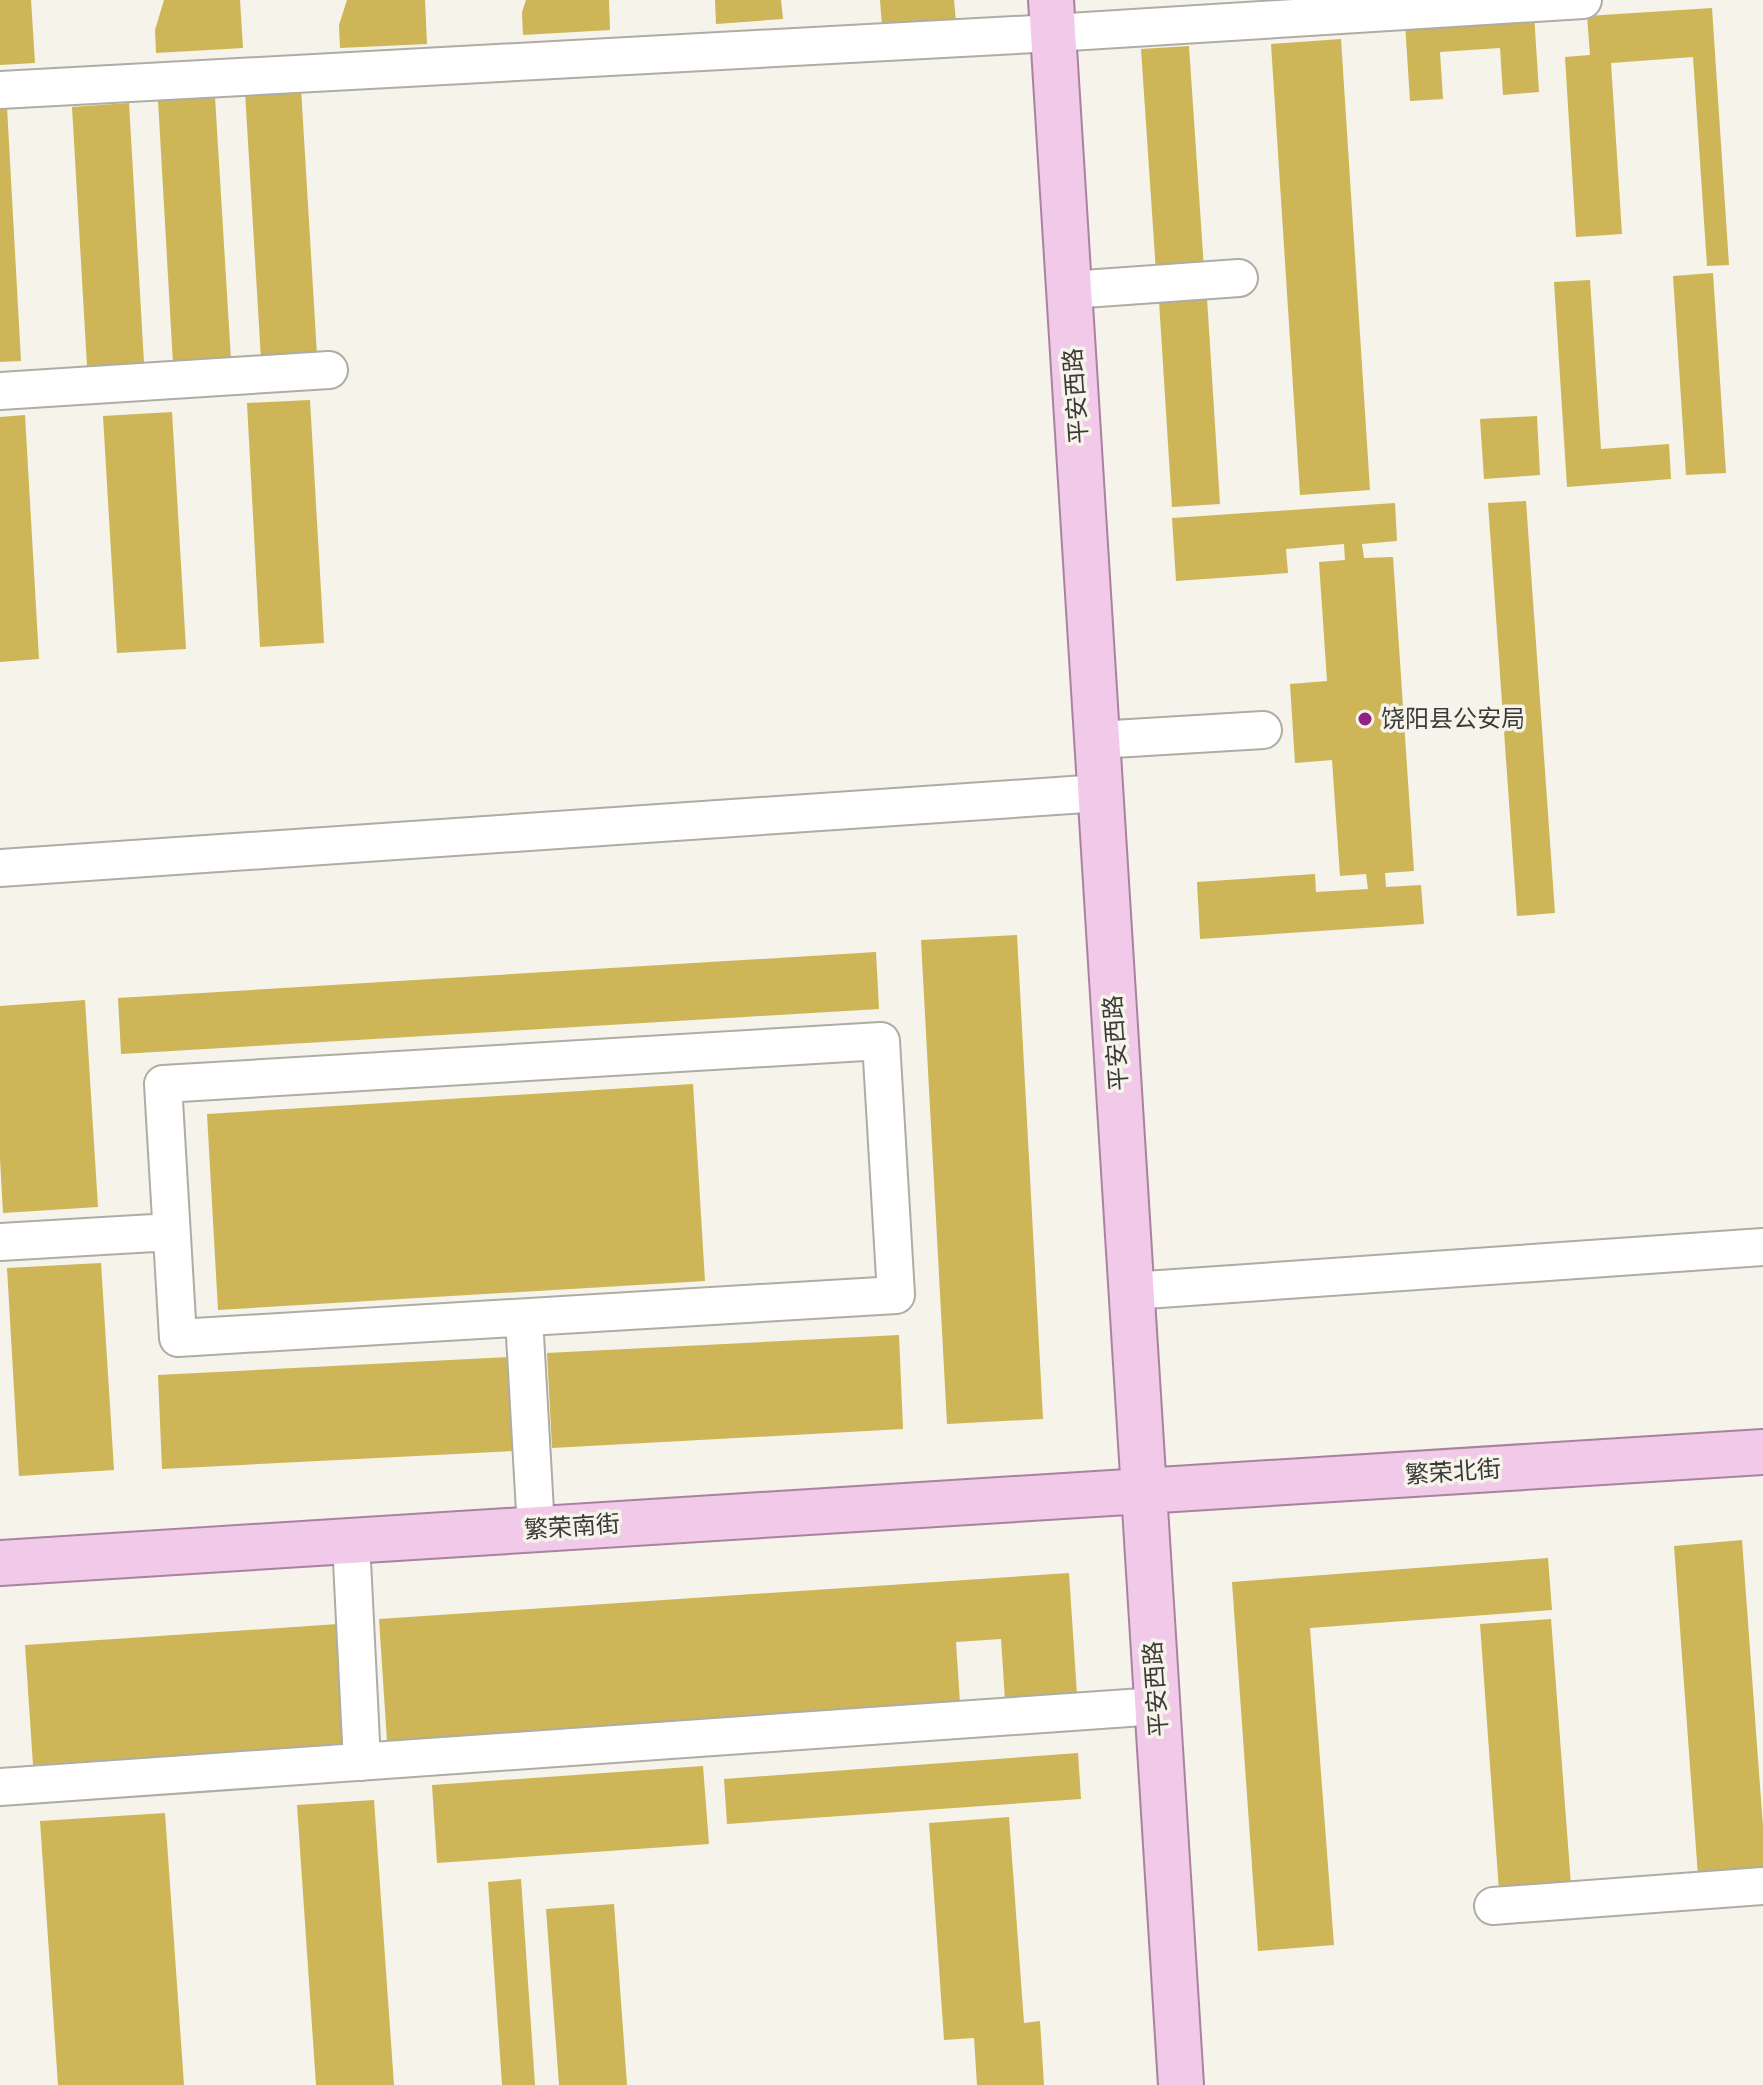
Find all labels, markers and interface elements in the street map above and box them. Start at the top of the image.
street label: 平安西路 [1059,347,1093,445]
place label: 饶阳县公安局 [1381,705,1525,733]
marker: 饶阳县公安局 [1356,710,1374,728]
street label: 平安西路 [1099,994,1133,1092]
street label: 繁荣北街 [1404,1455,1502,1489]
street label: 繁荣南街 [523,1510,621,1544]
street label: 平安西路 [1139,1640,1173,1738]

